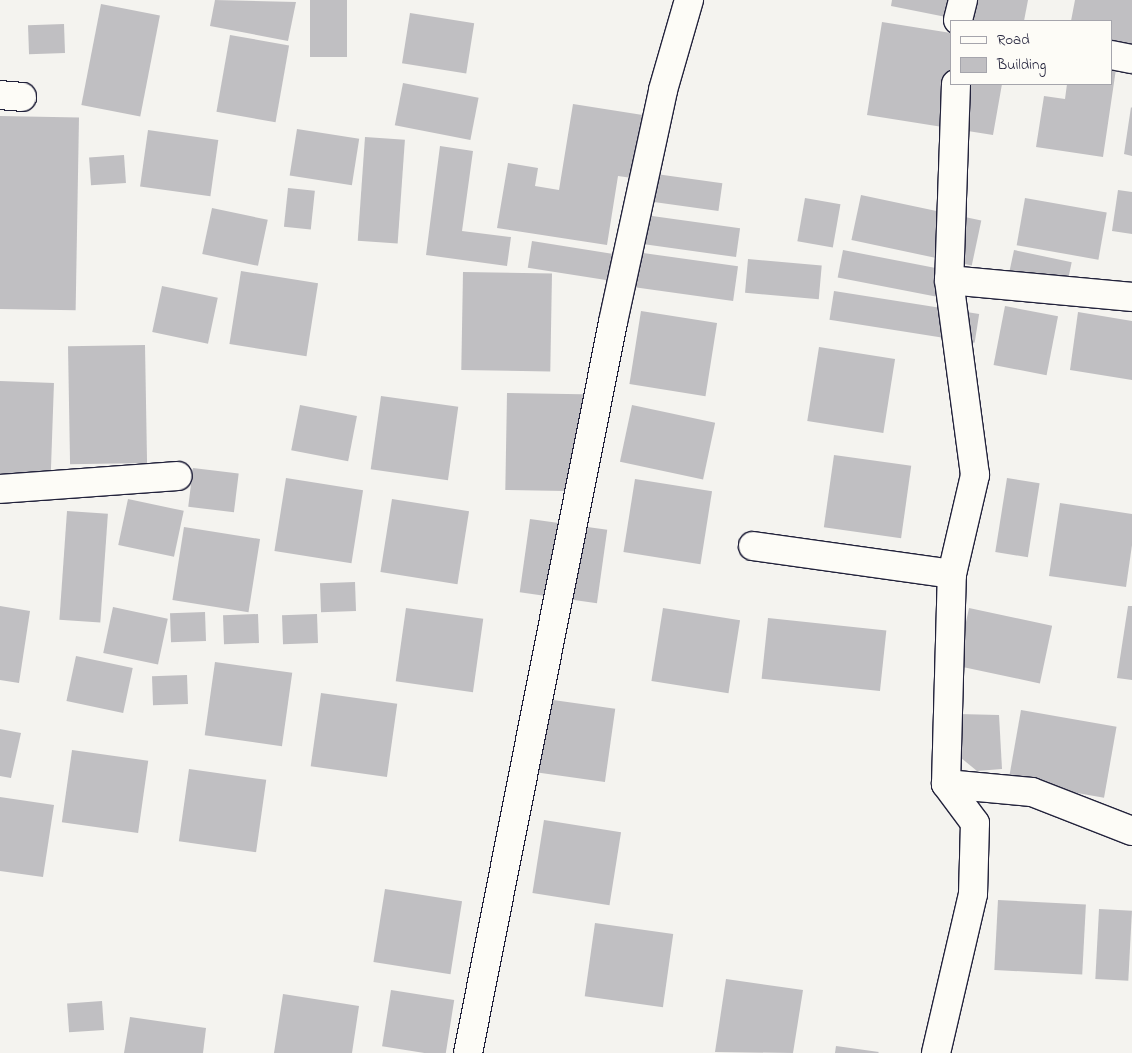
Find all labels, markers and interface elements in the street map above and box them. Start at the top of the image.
legend [950,20,1112,85]
text: Road [997,29,1030,51]
text: Building [997,54,1046,76]

